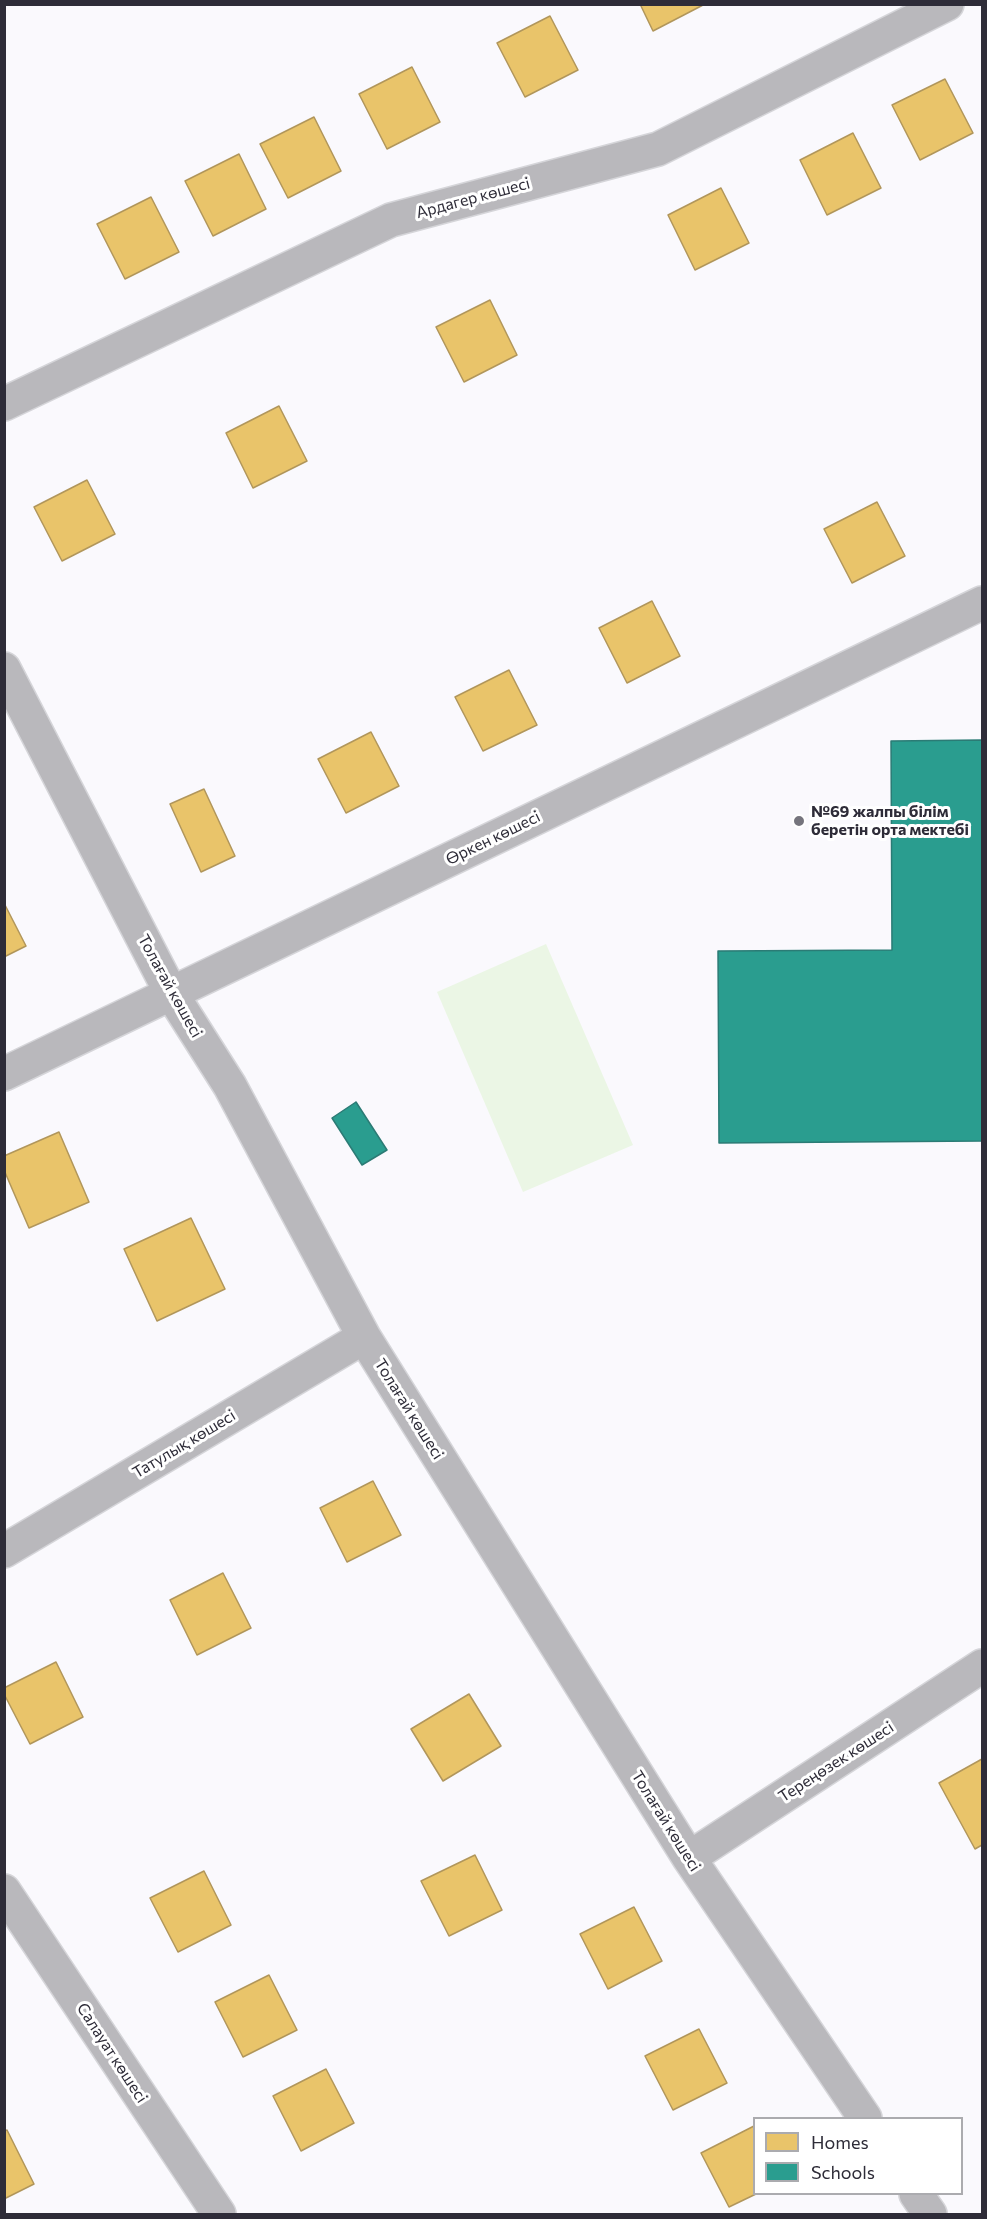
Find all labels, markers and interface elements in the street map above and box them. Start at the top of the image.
street label: Ардагер көшесі [414,174,532,222]
place label: №69 жалпы білім беретін орта мектебі [811,802,969,840]
street label: Өркен көшесі [443,807,543,869]
marker: №69 жалпы білім беретін орта мектебі [792,814,806,828]
street label: Толағай көшесі [134,931,206,1041]
street label: Толағай көшесі [370,1355,448,1463]
street label: Татулық көшесі [129,1406,239,1482]
street label: Тереңөзек көшесі [775,1718,897,1806]
street label: Толағай көшесі [627,1767,705,1875]
street label: Салауат көшесі [73,1999,151,2107]
legend [753,2117,963,2195]
text: Homes [811,2131,869,2153]
text: Schools [811,2161,875,2183]

